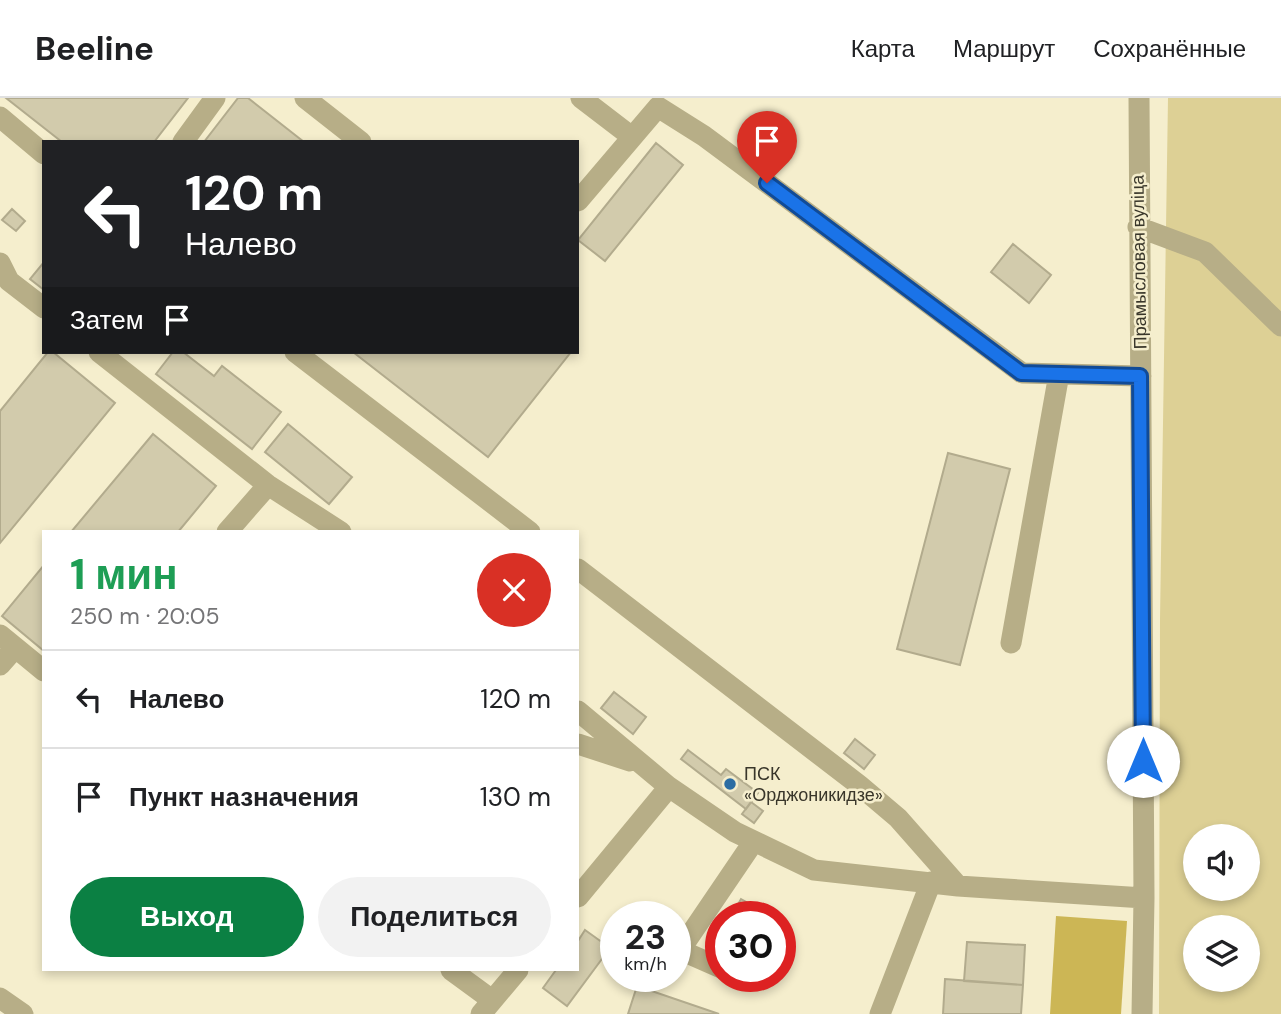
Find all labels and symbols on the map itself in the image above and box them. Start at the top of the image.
pin [737,111,797,183]
street label: Прамысловая вуліца [1125,174,1153,349]
position arrow [1106,724,1180,798]
place label: ПСК «Орджоникидзе» [744,762,883,807]
marker: ПСК «Орджоникидзе» [722,776,738,792]
speed limit sign: 30 [705,901,796,992]

